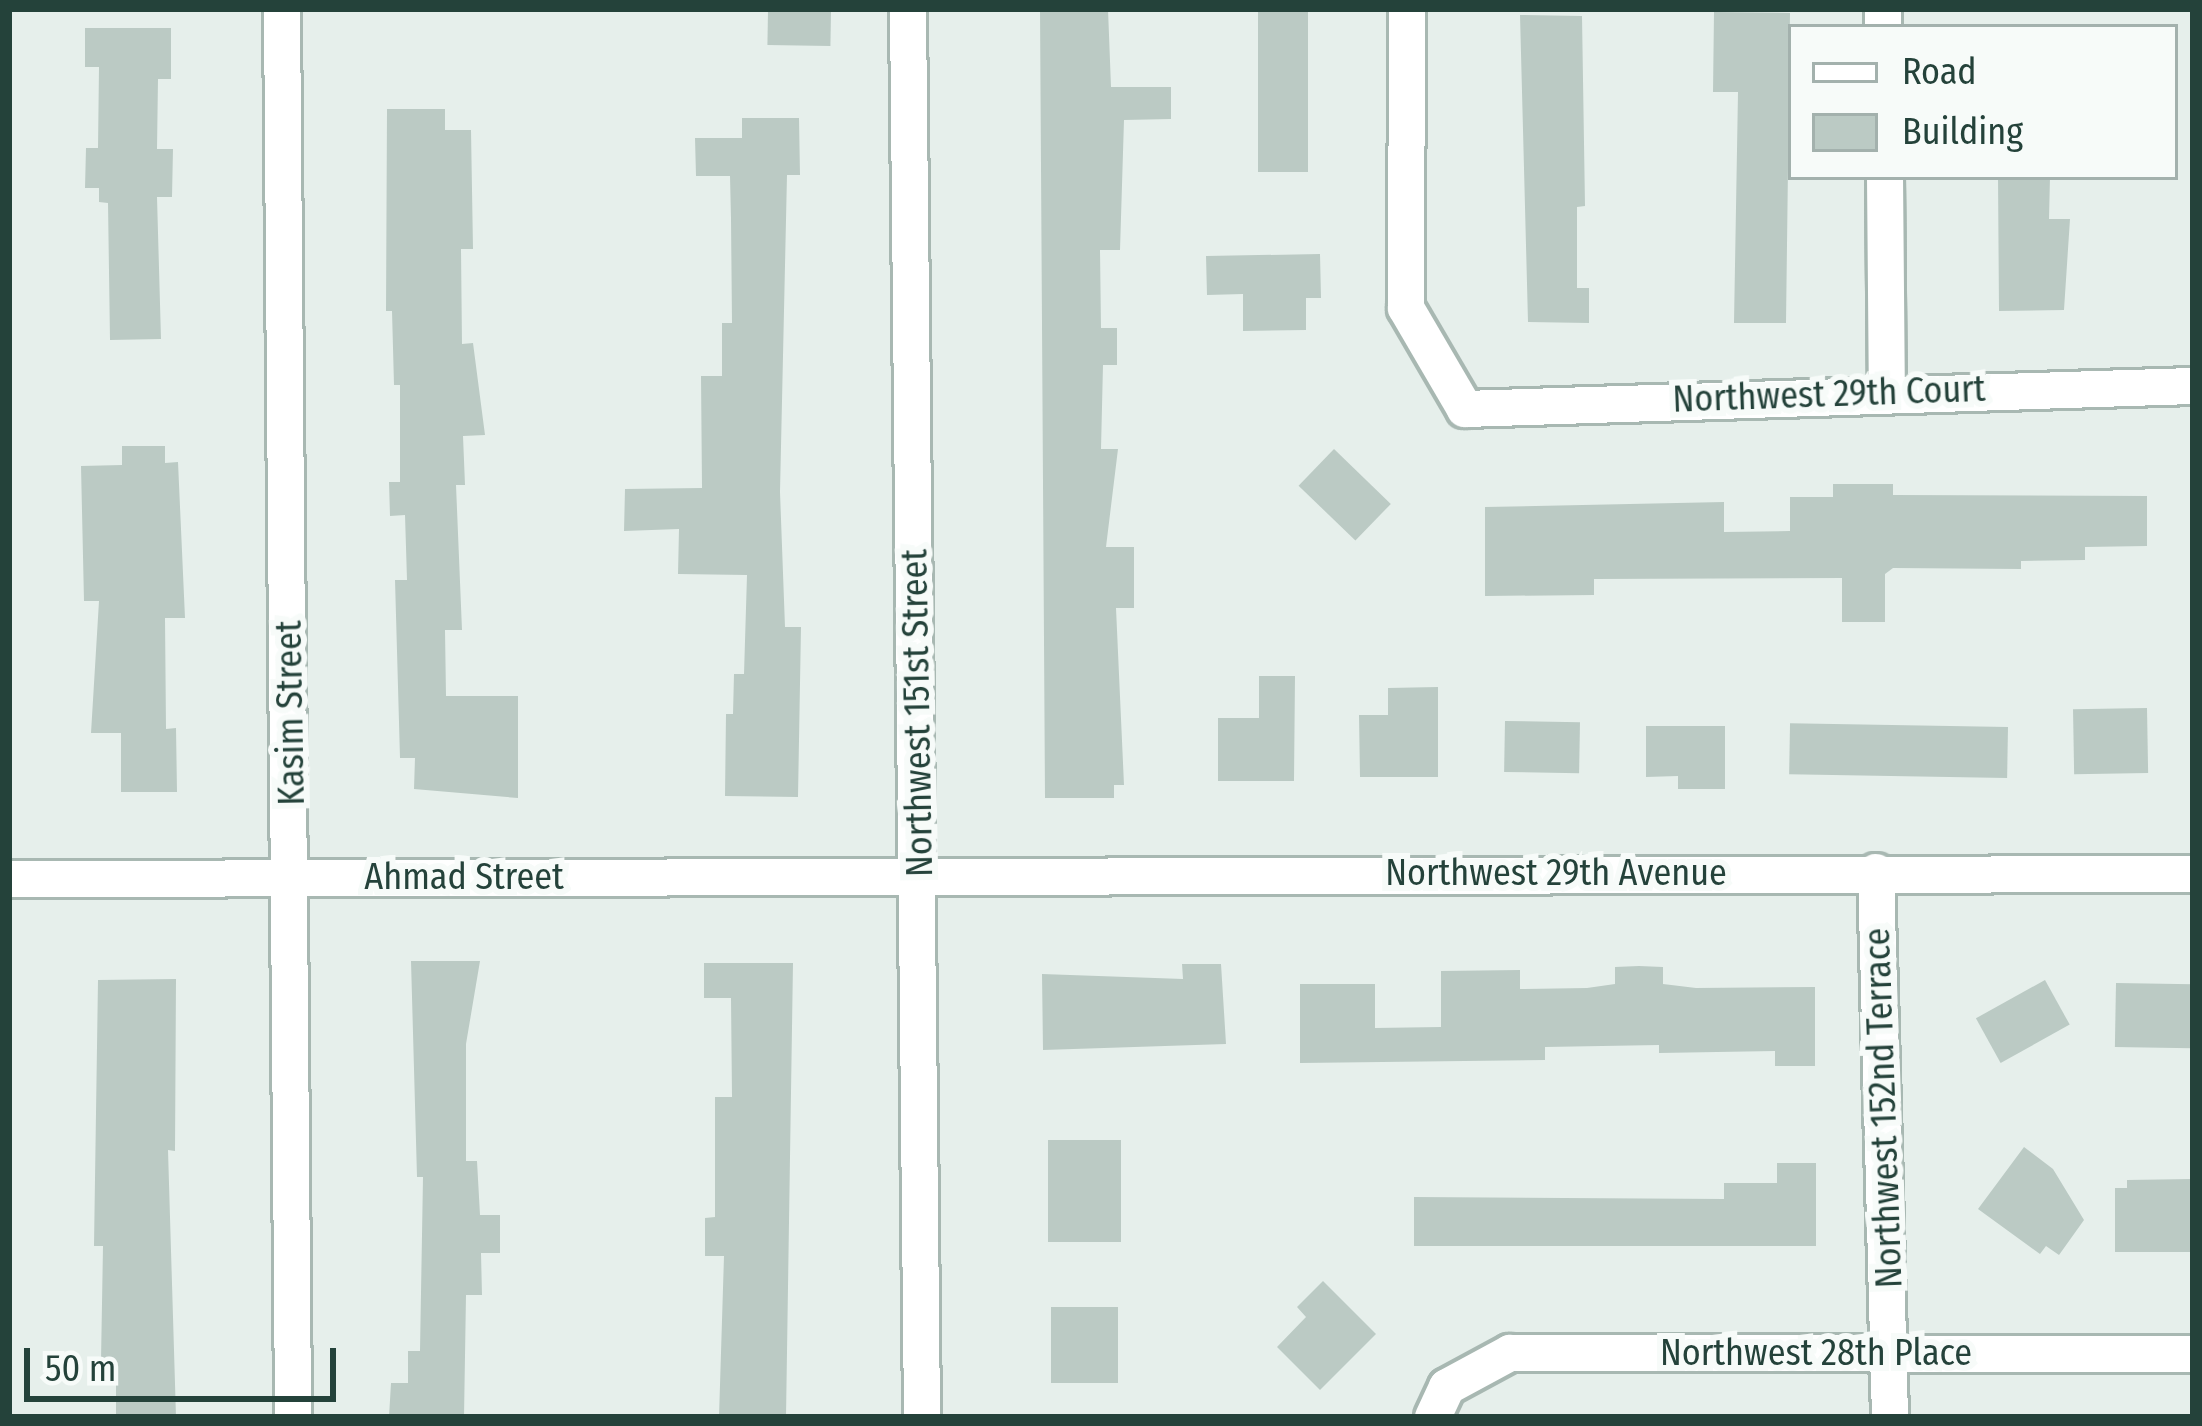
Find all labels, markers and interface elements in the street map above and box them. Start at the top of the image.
legend [1788,24,2178,180]
text: Road [1902,50,1977,94]
text: Building [1902,110,2023,154]
street label: Northwest 29th Court [1672,368,1986,422]
street label: Northwest 151st Street [894,549,942,877]
street label: Kasim Street [268,620,314,806]
street label: Northwest 29th Avenue [1385,852,1727,896]
street label: Ahmad Street [364,856,564,900]
street label: Northwest 152nd Terrace [1856,927,1912,1289]
scale bar [30,1324,342,1398]
street label: Northwest 28th Place [1660,1332,1972,1376]
text: 50 m [45,1347,116,1391]

